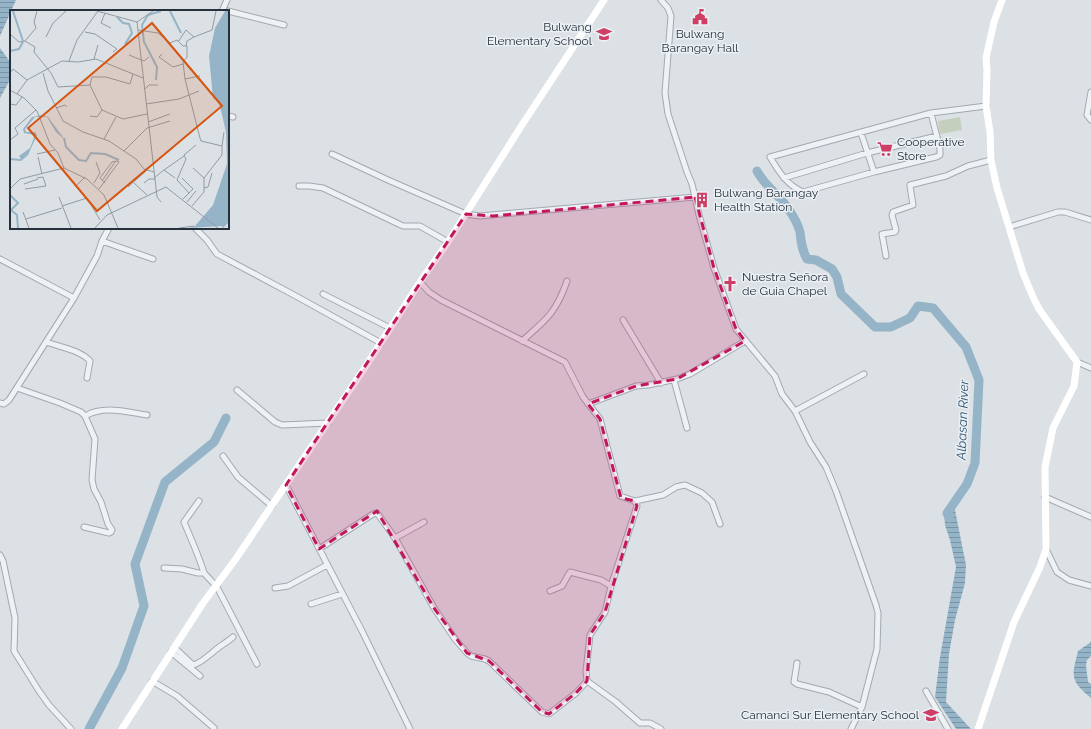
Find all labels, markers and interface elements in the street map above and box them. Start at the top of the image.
public building icon: Bulwang Barangay Hall [691,8,709,26]
inset map [10,10,229,229]
place label: Bulwang Elementary School [487,20,593,48]
school or university icon: Bulwang Elementary School [595,25,613,43]
place label: Bulwang Barangay Hall [661,27,739,55]
place label: Cooperative Store [897,135,965,163]
supermarket icon: Cooperative Store [876,140,894,158]
place label: Bulwang Barangay Health Station [714,186,819,214]
building icon: Bulwang Barangay Health Station [693,191,711,209]
place label: Nuestra Señora de Guia Chapel [742,270,828,298]
church icon: Nuestra Señora de Guia Chapel [721,275,739,293]
water label: Albasan River [954,379,971,461]
school or university icon: Camanci Sur Elementary School [922,706,940,724]
place label: Camanci Sur Elementary School [741,708,920,722]

